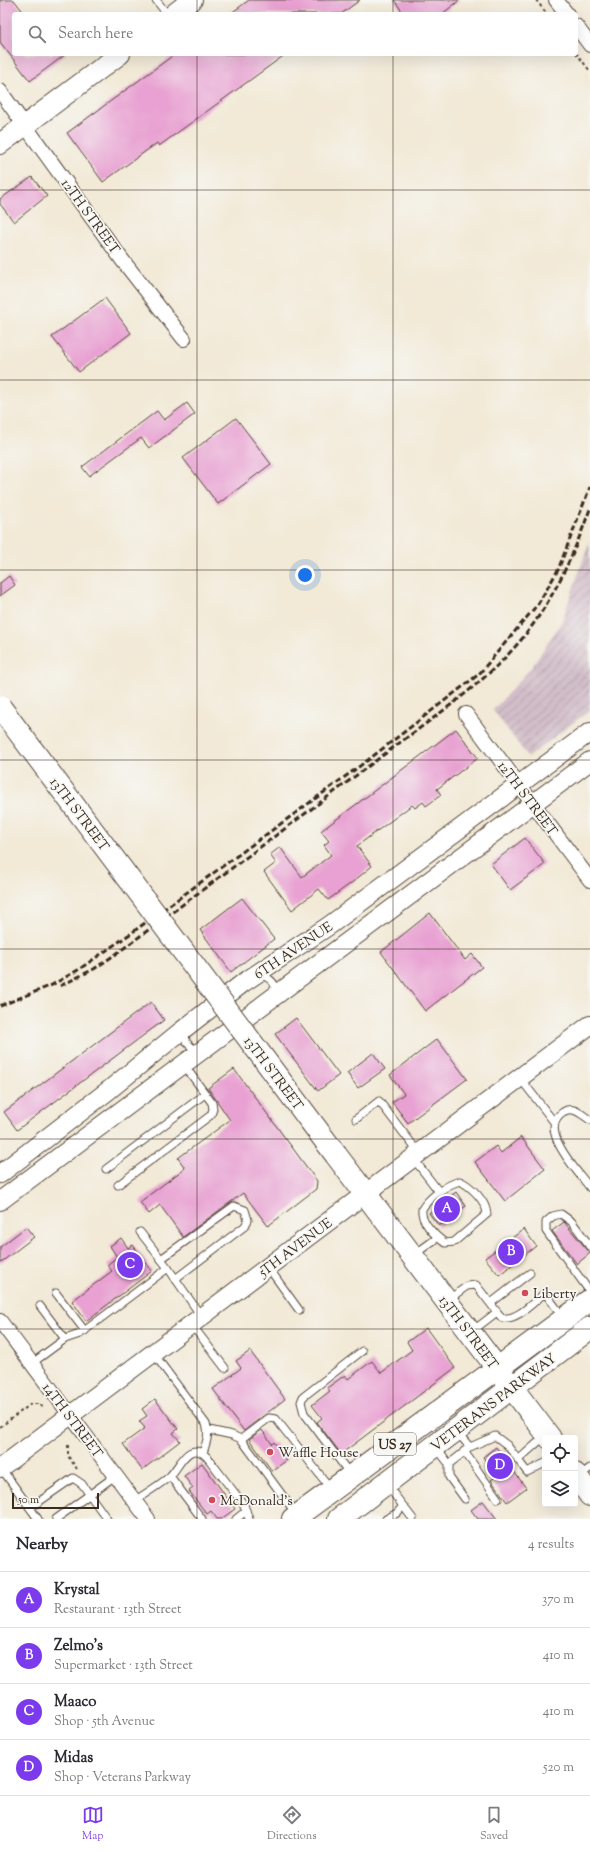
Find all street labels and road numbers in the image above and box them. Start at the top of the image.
street label: 12TH STREET [55,175,124,259]
street label: 12TH STREET [492,758,561,841]
street label: 13TH STREET [44,774,113,857]
street label: 6TH AVENUE [251,918,338,985]
street label: 13TH STREET [238,1033,307,1116]
street label: 5TH AVENUE [254,1214,338,1284]
street label: 13TH STREET [433,1292,502,1375]
street label: VETERANS PARKWAY [427,1350,561,1458]
street label: 14TH STREET [36,1379,106,1463]
road number: US 27 [374,1433,416,1455]

